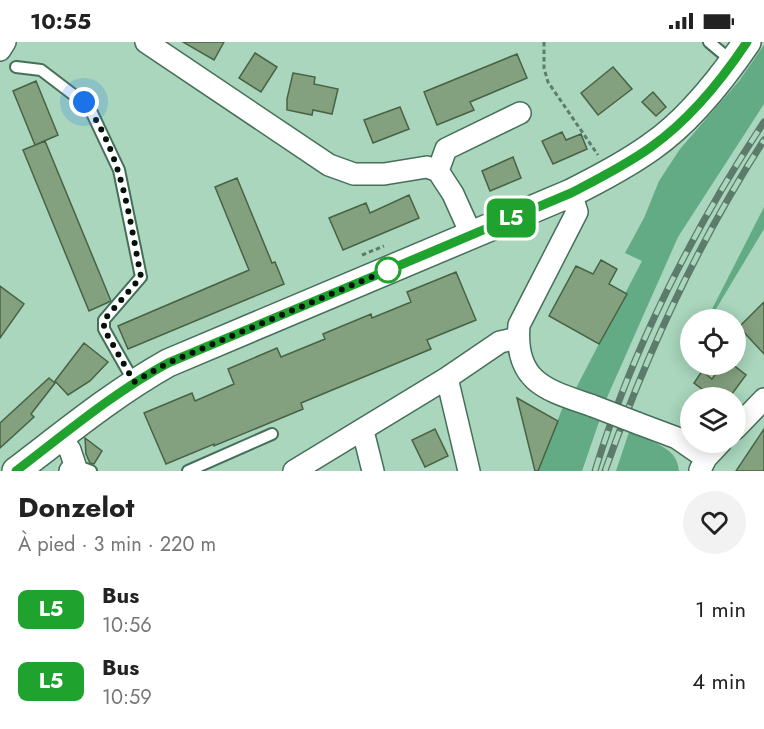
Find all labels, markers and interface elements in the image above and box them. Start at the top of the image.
text: 10:55 [30,5,91,37]
your location [69,87,99,117]
line badge: L5 [484,198,538,237]
text: L5 [499,203,523,233]
unlabelled marker [375,257,401,283]
map controls [680,309,746,453]
button: locate [680,309,746,375]
button: layers [680,387,746,453]
text: Donzelot [18,487,134,528]
button: heart [683,491,746,554]
text: À pied · 3 min · 220 m [18,530,216,559]
text: Bus [102,579,139,611]
text: 1 min [695,593,746,625]
text: L5 [39,594,63,624]
text: 10:56 [102,611,152,640]
text: Bus [102,651,139,683]
text: 4 min [692,665,746,697]
text: L5 [39,666,63,696]
text: 10:59 [102,683,152,712]

